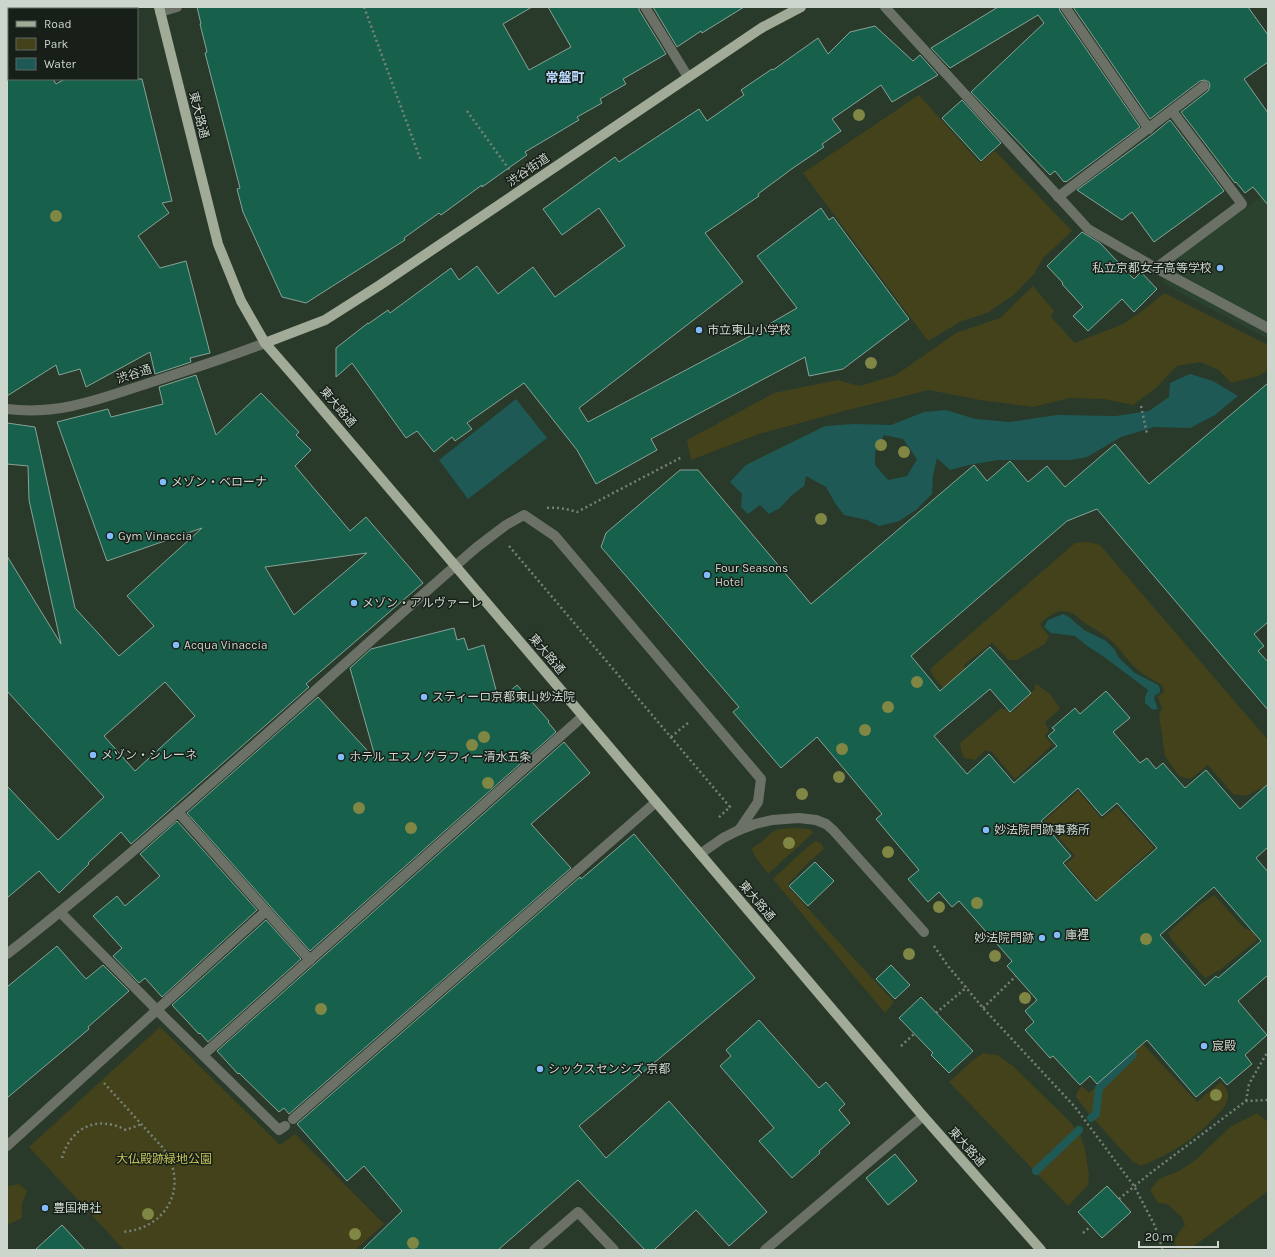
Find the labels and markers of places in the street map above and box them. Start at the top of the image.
place label: 私立京都女子高等学校 [1092,261,1212,275]
marker: 私立京都女子高等学校 [1215,263,1225,273]
place label: 市立東山小学校 [707,323,791,337]
marker: 市立東山小学校 [694,325,704,335]
place label: メゾン・ベローナ [171,475,267,489]
marker: メゾン・ベローナ [158,477,168,487]
place label: Gym Vinaccia [118,529,192,543]
marker: Gym Vinaccia [105,531,115,541]
place label: Four Seasons Hotel [715,561,788,589]
marker: Four Seasons Hotel [702,570,712,580]
place label: メゾン・アルヴァーレ [362,596,482,610]
marker: メゾン・アルヴァーレ [349,598,359,608]
place label: Acqua Vinaccia [184,638,268,652]
marker: Acqua Vinaccia [171,640,181,650]
place label: スティーロ京都東山妙法院 [432,690,575,704]
marker: スティーロ京都東山妙法院 [419,692,429,702]
place label: メゾン・シレーネ [101,748,197,762]
marker: メゾン・シレーネ [88,750,98,760]
place label: ホテル エスノグラフィー清水五条 [349,750,532,764]
marker: ホテル エスノグラフィー清水五条 [336,752,346,762]
place label: 妙法院門跡事務所 [994,823,1090,837]
marker: 妙法院門跡事務所 [981,825,991,835]
place label: 庫裡 [1065,928,1089,942]
marker: 庫裡 [1052,930,1062,940]
place label: 妙法院門跡 [974,931,1034,945]
marker: 妙法院門跡 [1037,933,1047,943]
place label: 宸殿 [1212,1039,1236,1053]
marker: 宸殿 [1199,1041,1209,1051]
place label: シックスセンシズ 京都 [548,1062,671,1076]
marker: シックスセンシズ 京都 [535,1064,545,1074]
place label: 豊国神社 [53,1201,101,1215]
marker: 豊国神社 [40,1203,50,1213]

